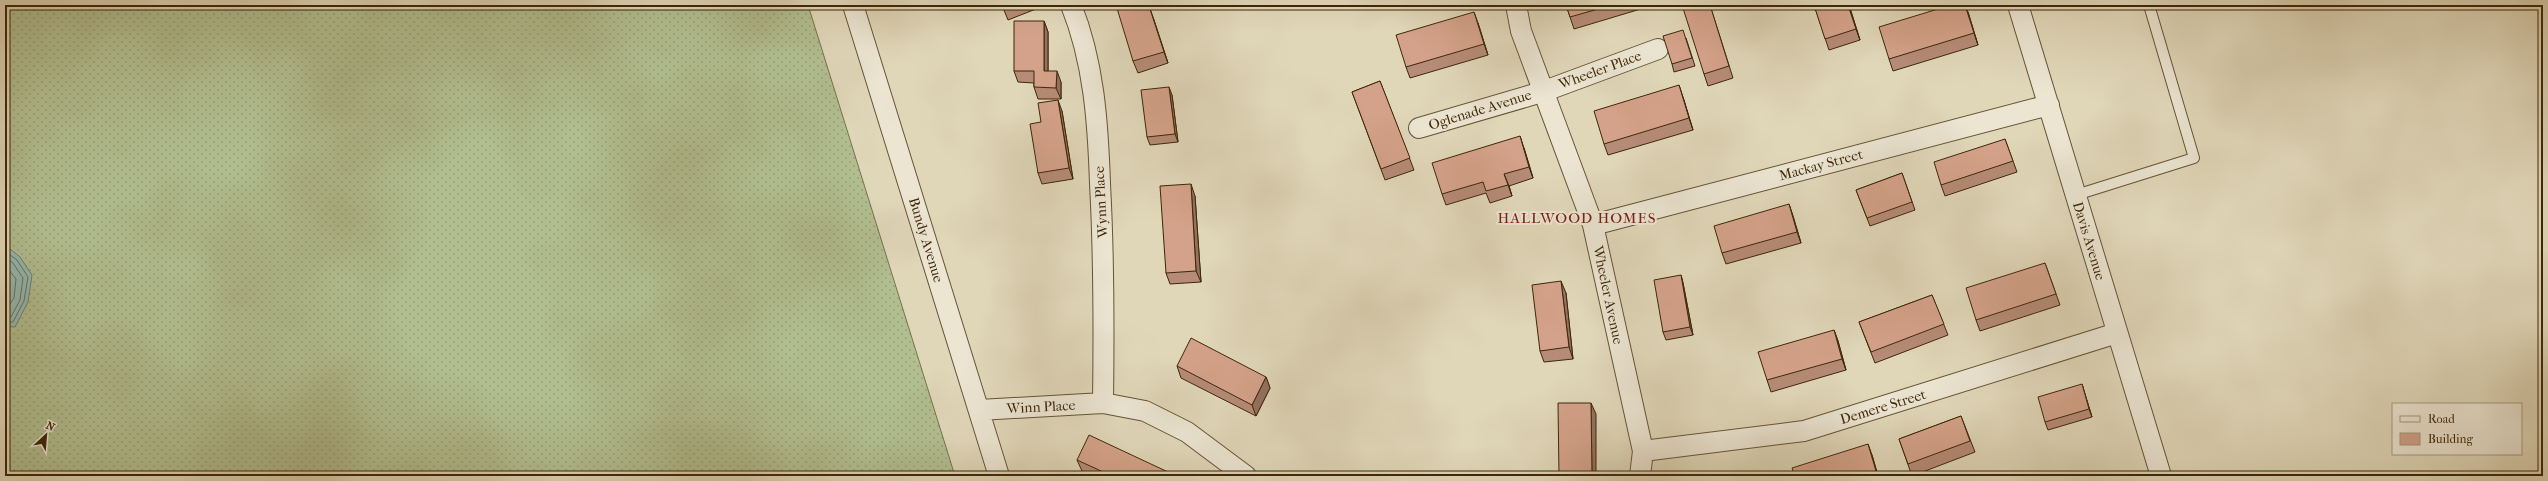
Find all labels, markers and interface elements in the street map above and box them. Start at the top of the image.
street label: Wheeler Place [1555,47,1644,93]
street label: Oglenade Avenue [1427,86,1534,134]
street label: Mackay Street [1777,146,1865,184]
street label: Wynn Place [1091,166,1111,239]
street label: Bundy Avenue [905,195,947,285]
street label: Davis Avenue [2069,200,2109,282]
district label: HALLWOOD HOMES [1497,209,1657,227]
street label: Wheeler Avenue [1589,243,1627,346]
street label: Demere Street [1838,386,1928,428]
street label: Winn Place [1005,397,1076,417]
legend [2392,403,2522,455]
text: Road [2428,412,2455,426]
north arrow [26,415,66,455]
text: N [44,419,57,434]
text: Building [2428,432,2473,446]

